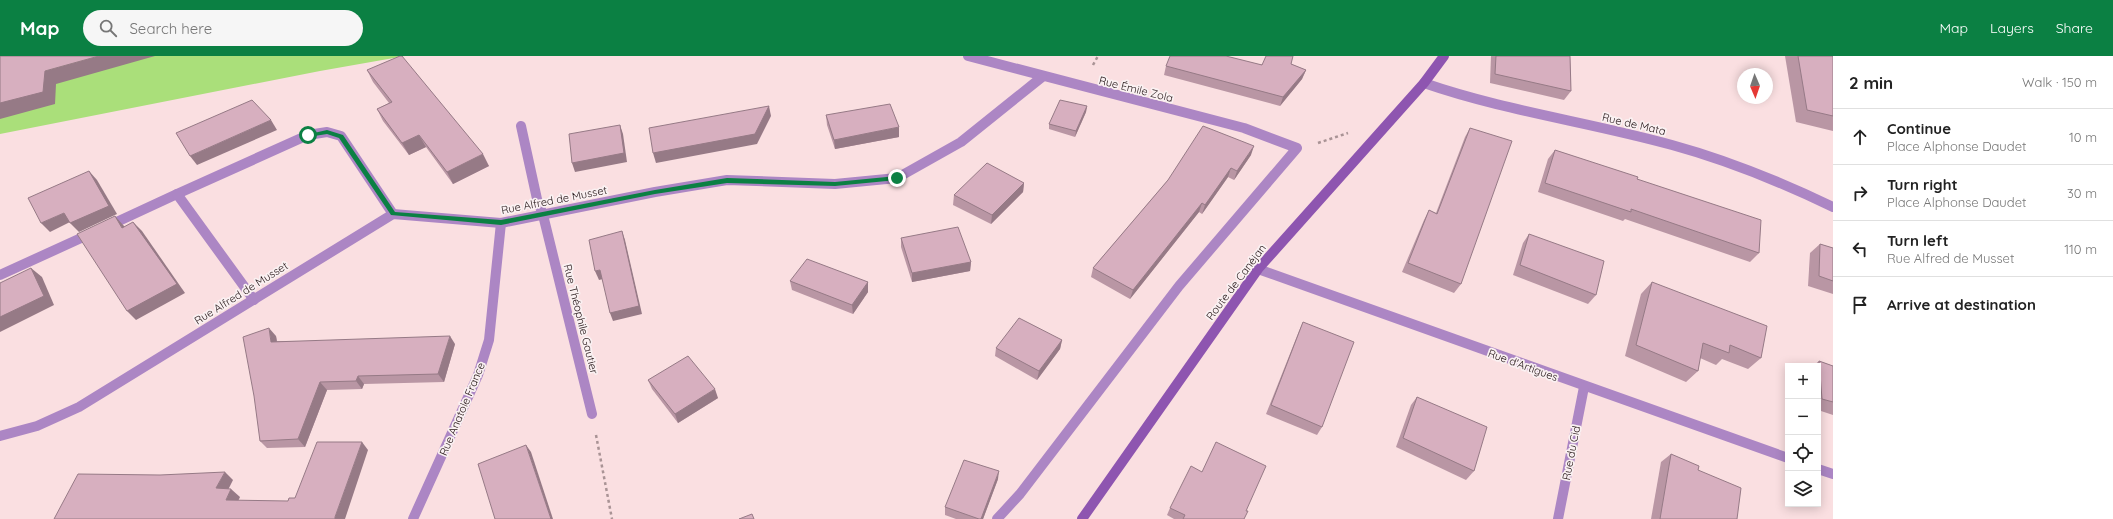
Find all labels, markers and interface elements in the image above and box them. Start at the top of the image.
search box [83,10,363,46]
text: Map [20,16,59,40]
icon: search [97,17,119,39]
text: Search here [129,19,212,38]
text: Map [1939,19,1968,37]
text: Layers [1990,19,2034,37]
text: Share [2056,19,2093,37]
north arrow [1737,68,1773,104]
text: 2 min [1849,72,1893,93]
street label: Rue Émile Zola [1097,73,1175,105]
text: Walk · 150 m [2022,74,2097,90]
street label: Rue de Mata [1601,110,1667,138]
text: Continue [1887,119,1951,138]
route start [299,126,317,144]
icon: ahead [1849,126,1871,148]
text: 10 m [2069,129,2097,145]
text: Place Alphonse Daudet [1887,138,2026,154]
route end [888,169,906,187]
text: Turn right [1887,175,1958,194]
icon: right [1849,182,1871,204]
street label: Rue Alfred de Musset [500,183,608,217]
text: 30 m [2067,185,2097,201]
text: Place Alphonse Daudet [1887,194,2026,210]
text: Turn left [1887,231,1949,250]
icon: left [1849,238,1871,260]
street label: Route de Canéjan [1203,241,1269,323]
text: 110 m [2064,241,2097,257]
text: Rue Alfred de Musset [1887,250,2014,266]
street label: Rue Alfred de Musset [192,258,291,327]
street label: Rue Théophile Gautier [561,263,602,376]
icon: arrive [1849,294,1871,316]
text: Arrive at destination [1887,295,2036,314]
street label: Rue d'Artigues [1486,346,1560,384]
street label: Rue Anatole France [436,360,488,458]
map controls [1785,363,1821,507]
button: + [1785,363,1821,399]
button: − [1785,399,1821,435]
street label: Rue du Cid [1559,425,1583,481]
button: locate [1785,435,1821,471]
button: layers [1785,471,1821,507]

